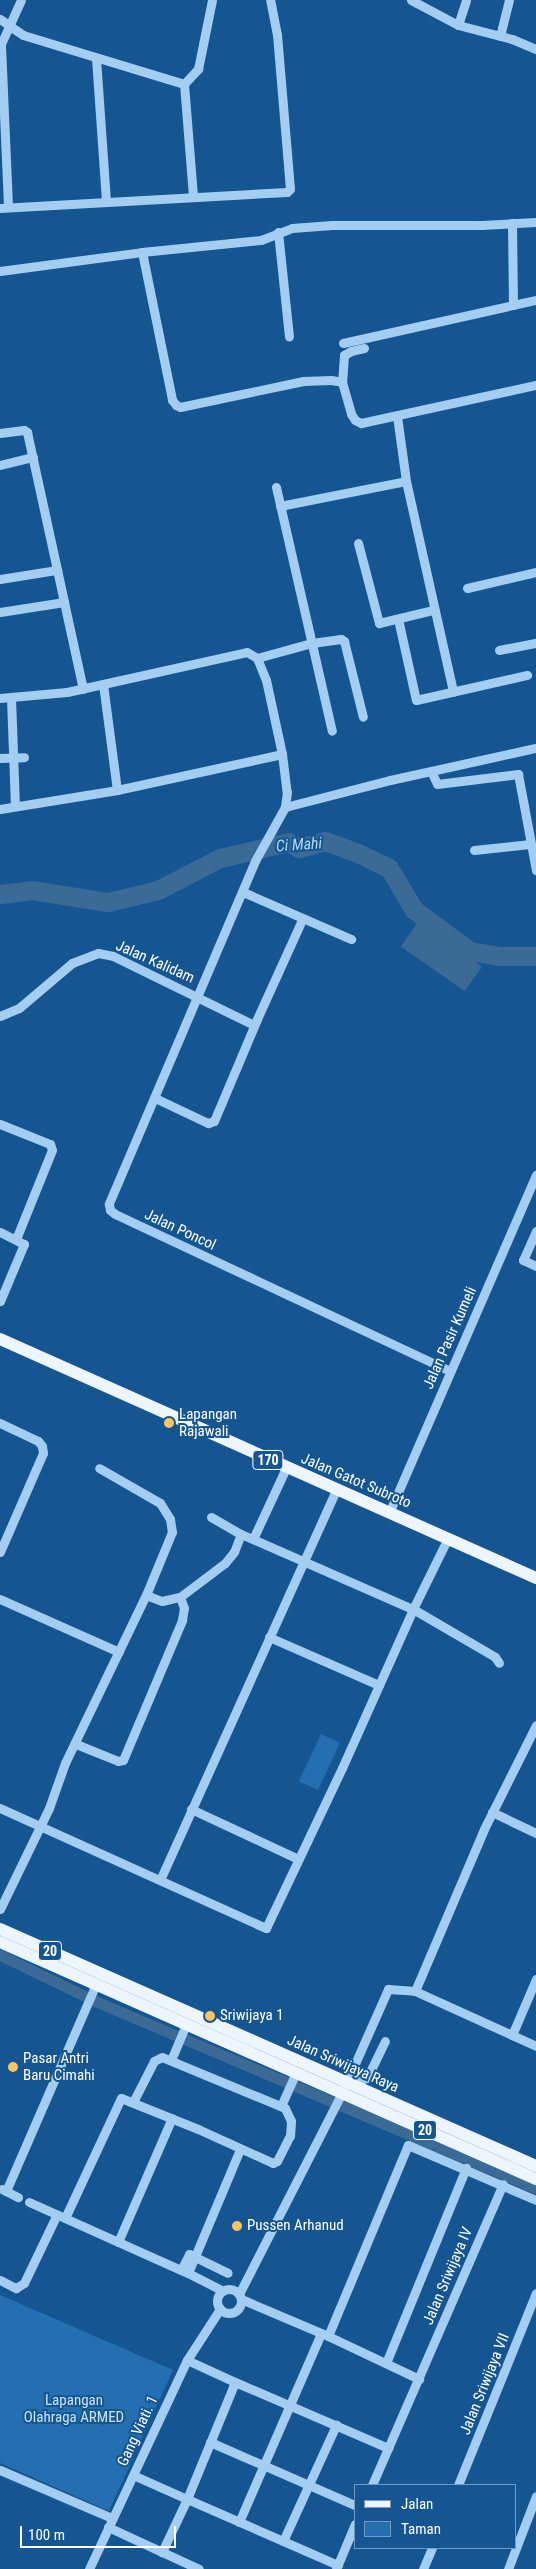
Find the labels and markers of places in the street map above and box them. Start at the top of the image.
place label: Lapangan Rajawali [179,1405,237,1440]
marker: Lapangan Rajawali [163,1417,175,1429]
place label: Sriwijaya 1 [220,2007,284,2025]
marker: Sriwijaya 1 [204,2010,216,2022]
place label: Pasar Antri Baru Cimahi [23,2049,95,2084]
marker: Pasar Antri Baru Cimahi [7,2061,19,2073]
place label: Pussen Arhanud [247,2217,344,2235]
marker: Pussen Arhanud [231,2220,243,2232]

